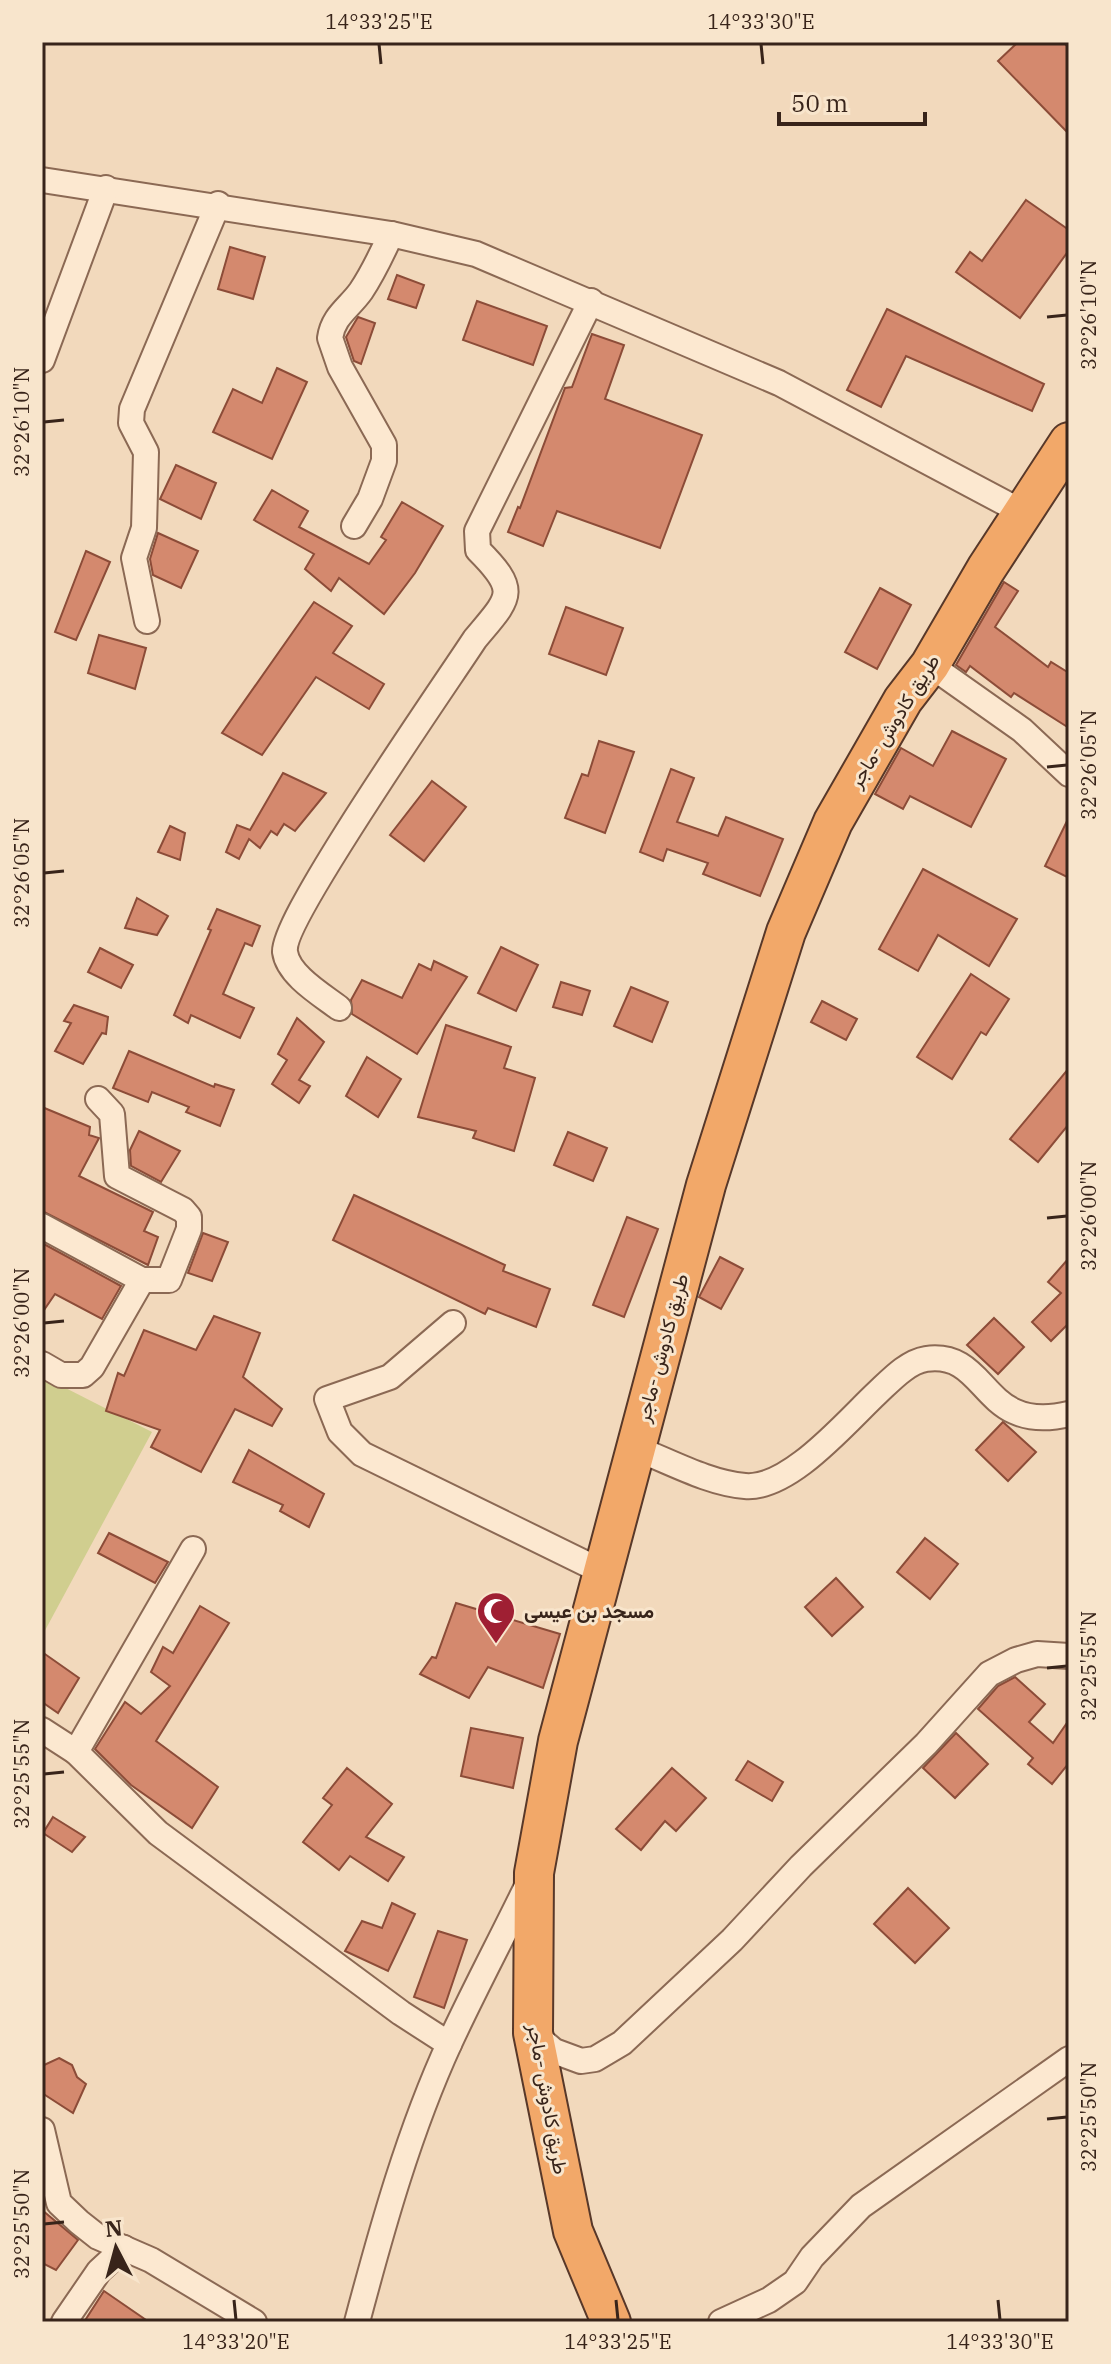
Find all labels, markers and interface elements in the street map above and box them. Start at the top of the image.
text: 14°33'25"E [325,8,433,35]
text: 14°33'30"E [707,8,815,35]
scale bar [779,76,925,126]
text: 50 m [791,87,848,119]
text: 32°26'10"N [1075,260,1102,370]
text: 32°26'10"N [8,367,35,477]
street label: طريق كادوش -ماجر [841,649,946,794]
text: 32°26'05"N [1075,710,1102,820]
text: 32°26'05"N [8,818,35,928]
text: 32°26'00"N [1075,1161,1102,1271]
text: 32°26'00"N [8,1268,35,1378]
street label: طريق كادوش -ماجر [628,1271,694,1426]
mosque icon: مسجد بن عيسى [475,1590,517,1645]
place label: مسجد بن عيسى [524,1597,654,1624]
text: 32°25'55"N [1075,1611,1102,1721]
text: 32°25'55"N [8,1719,35,1829]
street label: طريق كادوش -ماجر [522,2020,575,2176]
text: 32°25'50"N [1075,2062,1102,2172]
text: 32°25'50"N [8,2169,35,2279]
north arrow [76,2208,156,2288]
text: N [104,2212,124,2243]
text: 14°33'20"E [182,2328,290,2355]
text: 14°33'25"E [564,2328,672,2355]
text: 14°33'30"E [946,2328,1054,2355]

